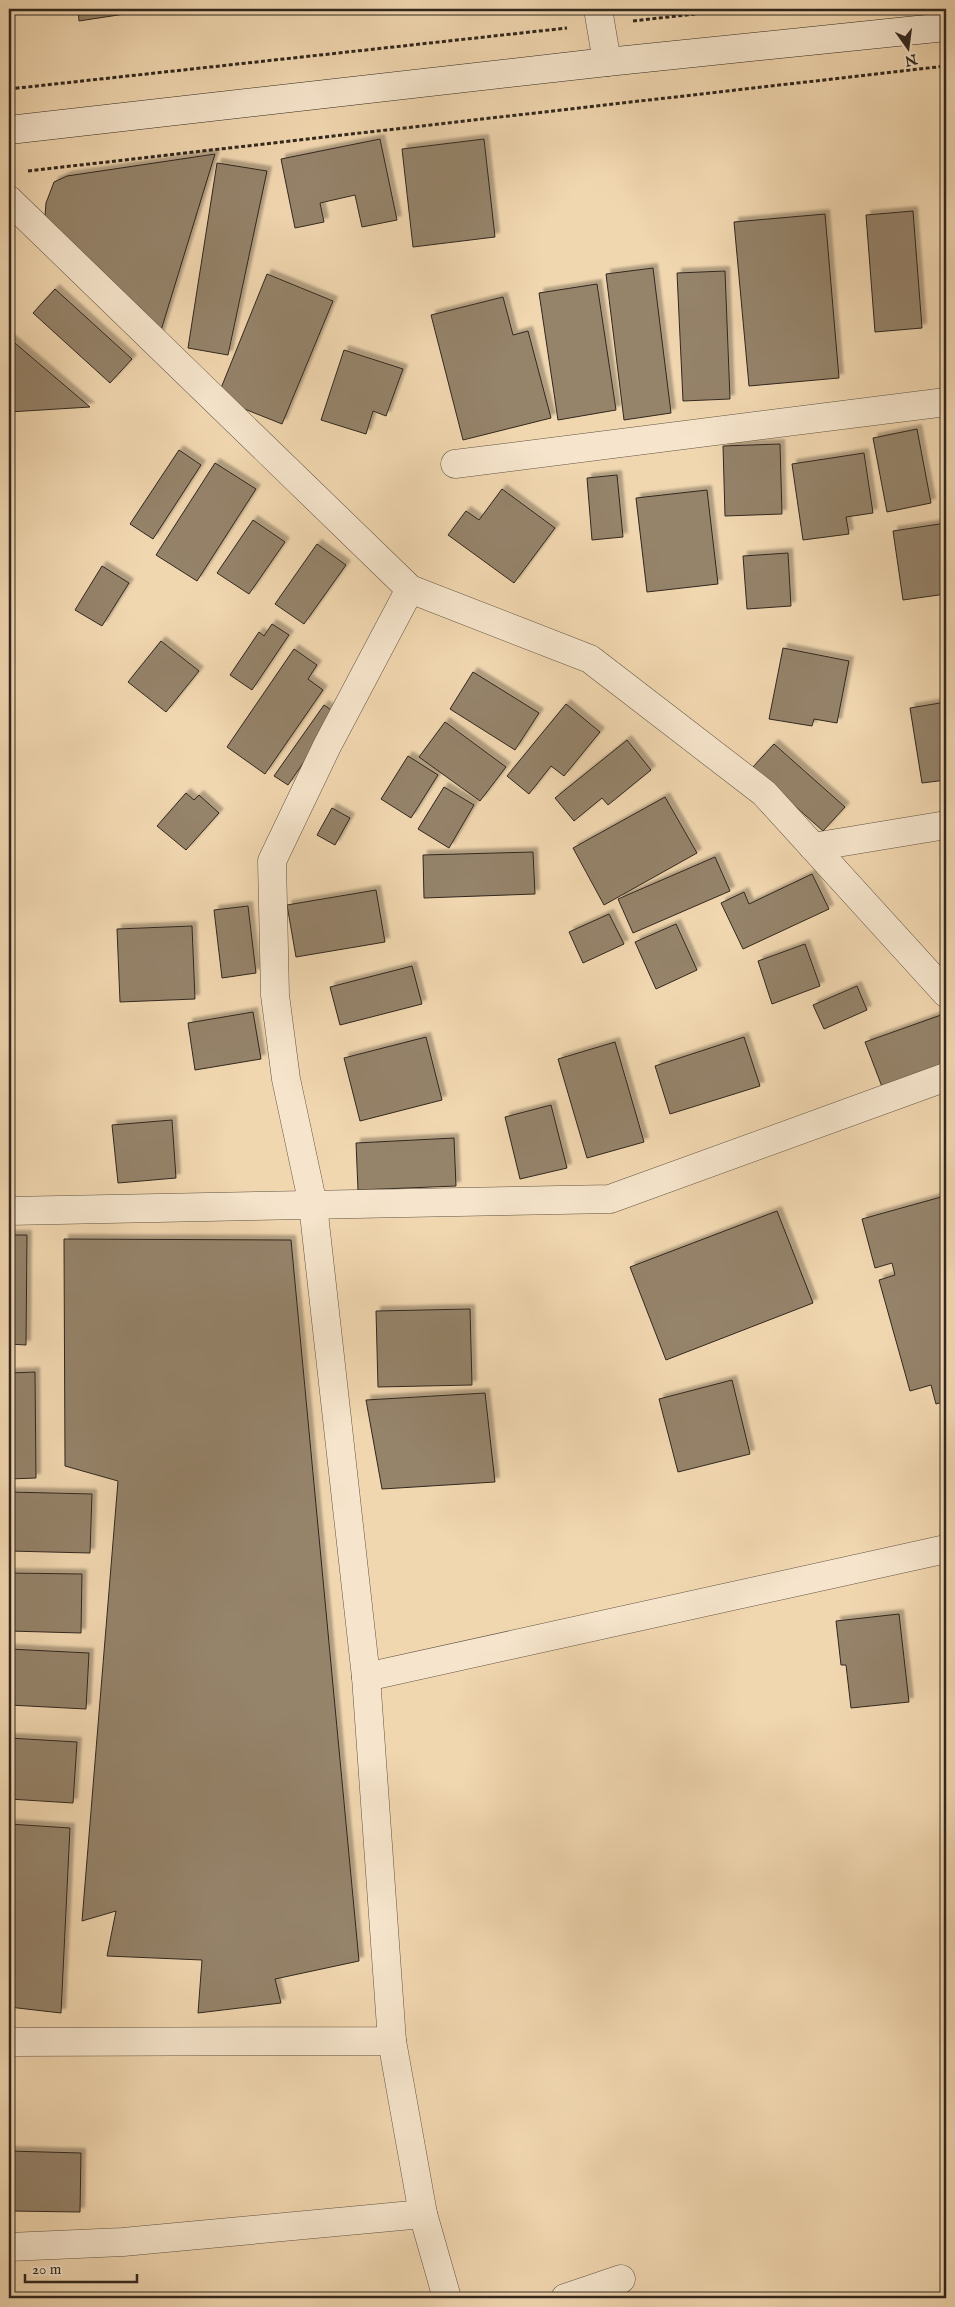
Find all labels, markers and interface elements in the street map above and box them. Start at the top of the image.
north arrow [882,22,932,72]
text: N [903,49,920,70]
scale bar [25,2252,138,2284]
text: 20 m [32,2260,62,2279]

